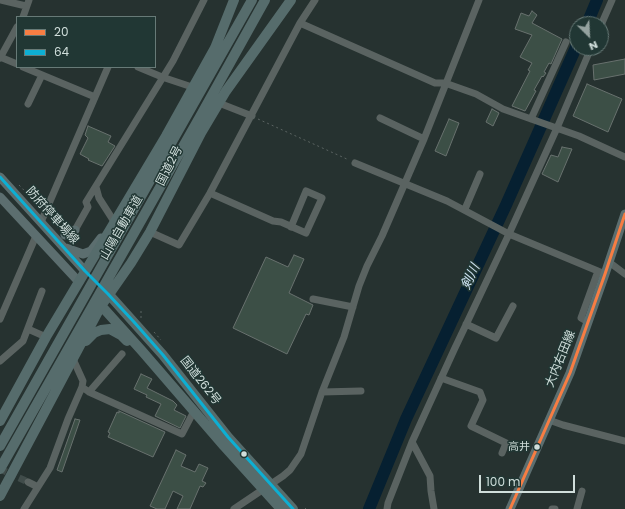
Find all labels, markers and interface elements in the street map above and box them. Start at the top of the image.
legend [16,16,156,68]
north arrow [569,16,609,56]
text: 20 [54,23,68,40]
text: N [586,37,601,55]
text: 64 [54,43,69,60]
street label: 国道2号 [154,144,186,188]
street label: 防府停車場線 [23,184,81,248]
street label: 山陽自動車道 [98,193,146,263]
water label: 剣川 [458,262,484,292]
street label: 大内右田線 [543,328,579,390]
street label: 国道262号 [177,354,223,408]
place label: 高井 [508,440,530,454]
marker: 高井 [532,442,542,452]
unlabelled marker [239,449,249,459]
scale bar [481,467,577,493]
text: 100 m [486,473,520,490]

